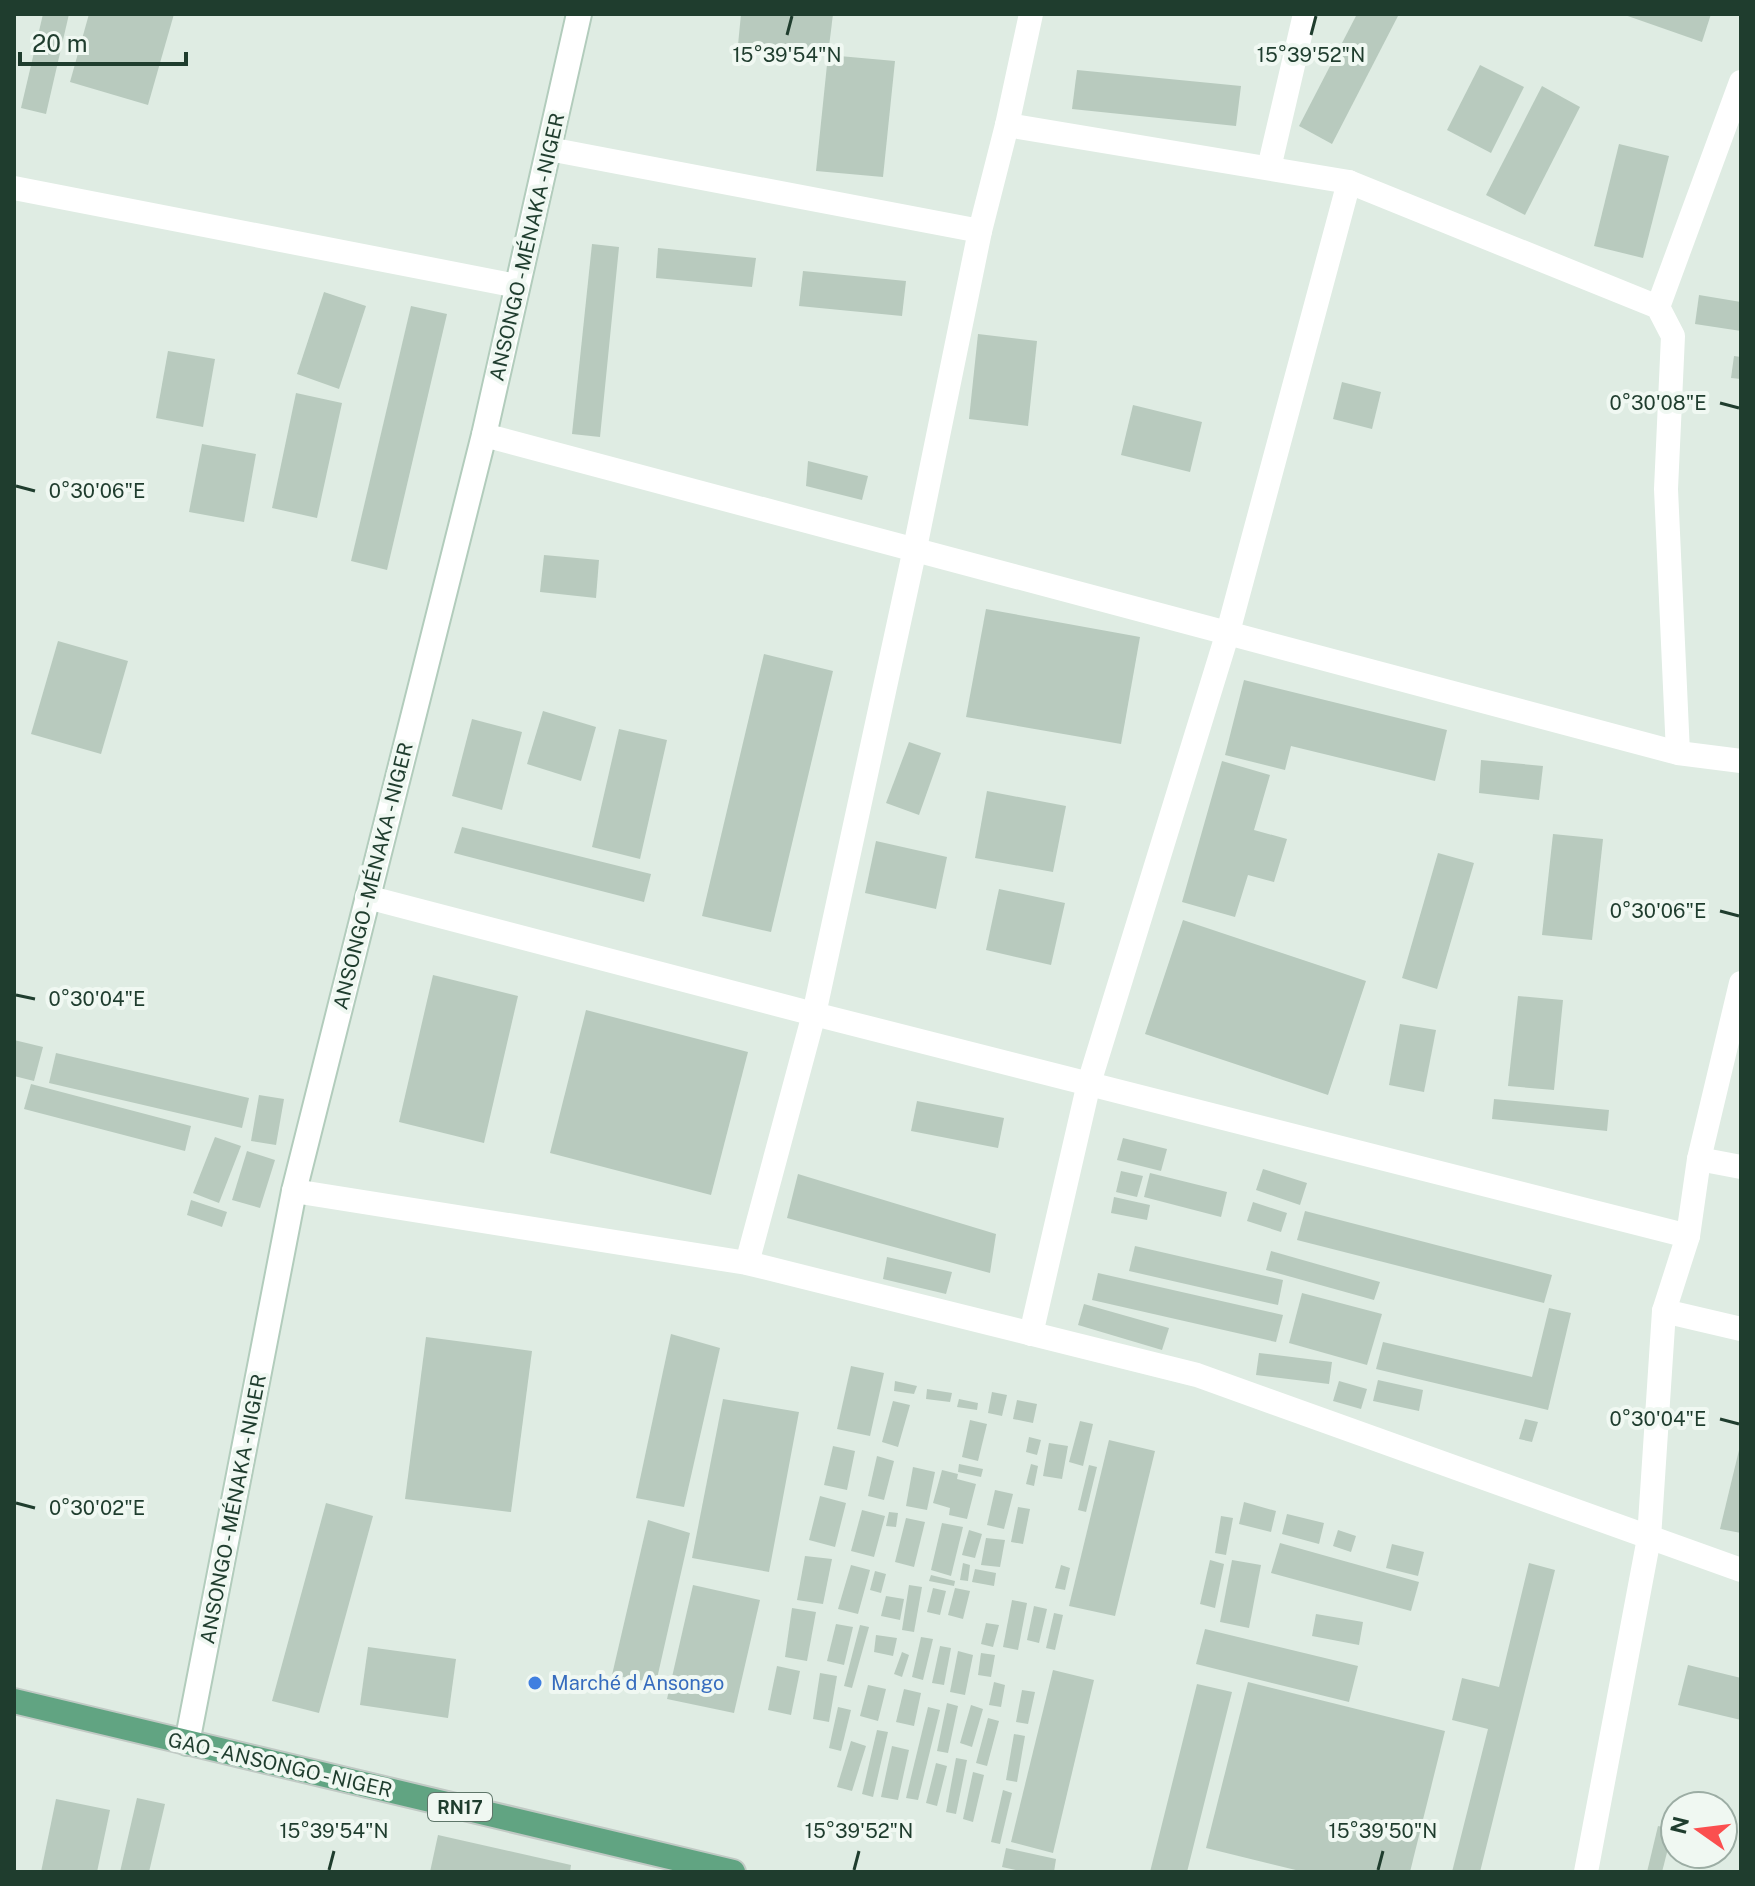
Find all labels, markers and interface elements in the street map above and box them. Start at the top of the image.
scale bar [20,16,186,66]
text: 20 m [32,29,88,57]
text: 15°39'54"N [732,43,842,67]
text: 15°39'52"N [1257,43,1365,67]
street label: ANSONGO - MÉNAKA - NIGER [483,111,570,383]
text: 0°30'08"E [1609,391,1707,415]
text: 0°30'06"E [49,479,145,503]
street label: ANSONGO - MÉNAKA - NIGER [327,740,418,1012]
text: 0°30'06"E [1610,899,1706,923]
text: 0°30'04"E [49,987,145,1011]
street label: ANSONGO - MÉNAKA - NIGER [194,1372,271,1646]
text: 0°30'04"E [1610,1407,1706,1431]
text: 0°30'02"E [49,1496,145,1520]
place label: Marché d Ansongo [551,1671,724,1695]
marker: Marché d Ansongo [526,1674,544,1692]
street label: GAO - ANSONGO - NIGER [166,1728,394,1802]
north arrow [1659,1790,1739,1870]
road number: RN17 [428,1793,492,1821]
text: N [1665,1814,1694,1837]
text: 15°39'54"N [279,1819,389,1843]
text: 15°39'52"N [805,1819,913,1843]
text: 15°39'50"N [1329,1819,1437,1843]

